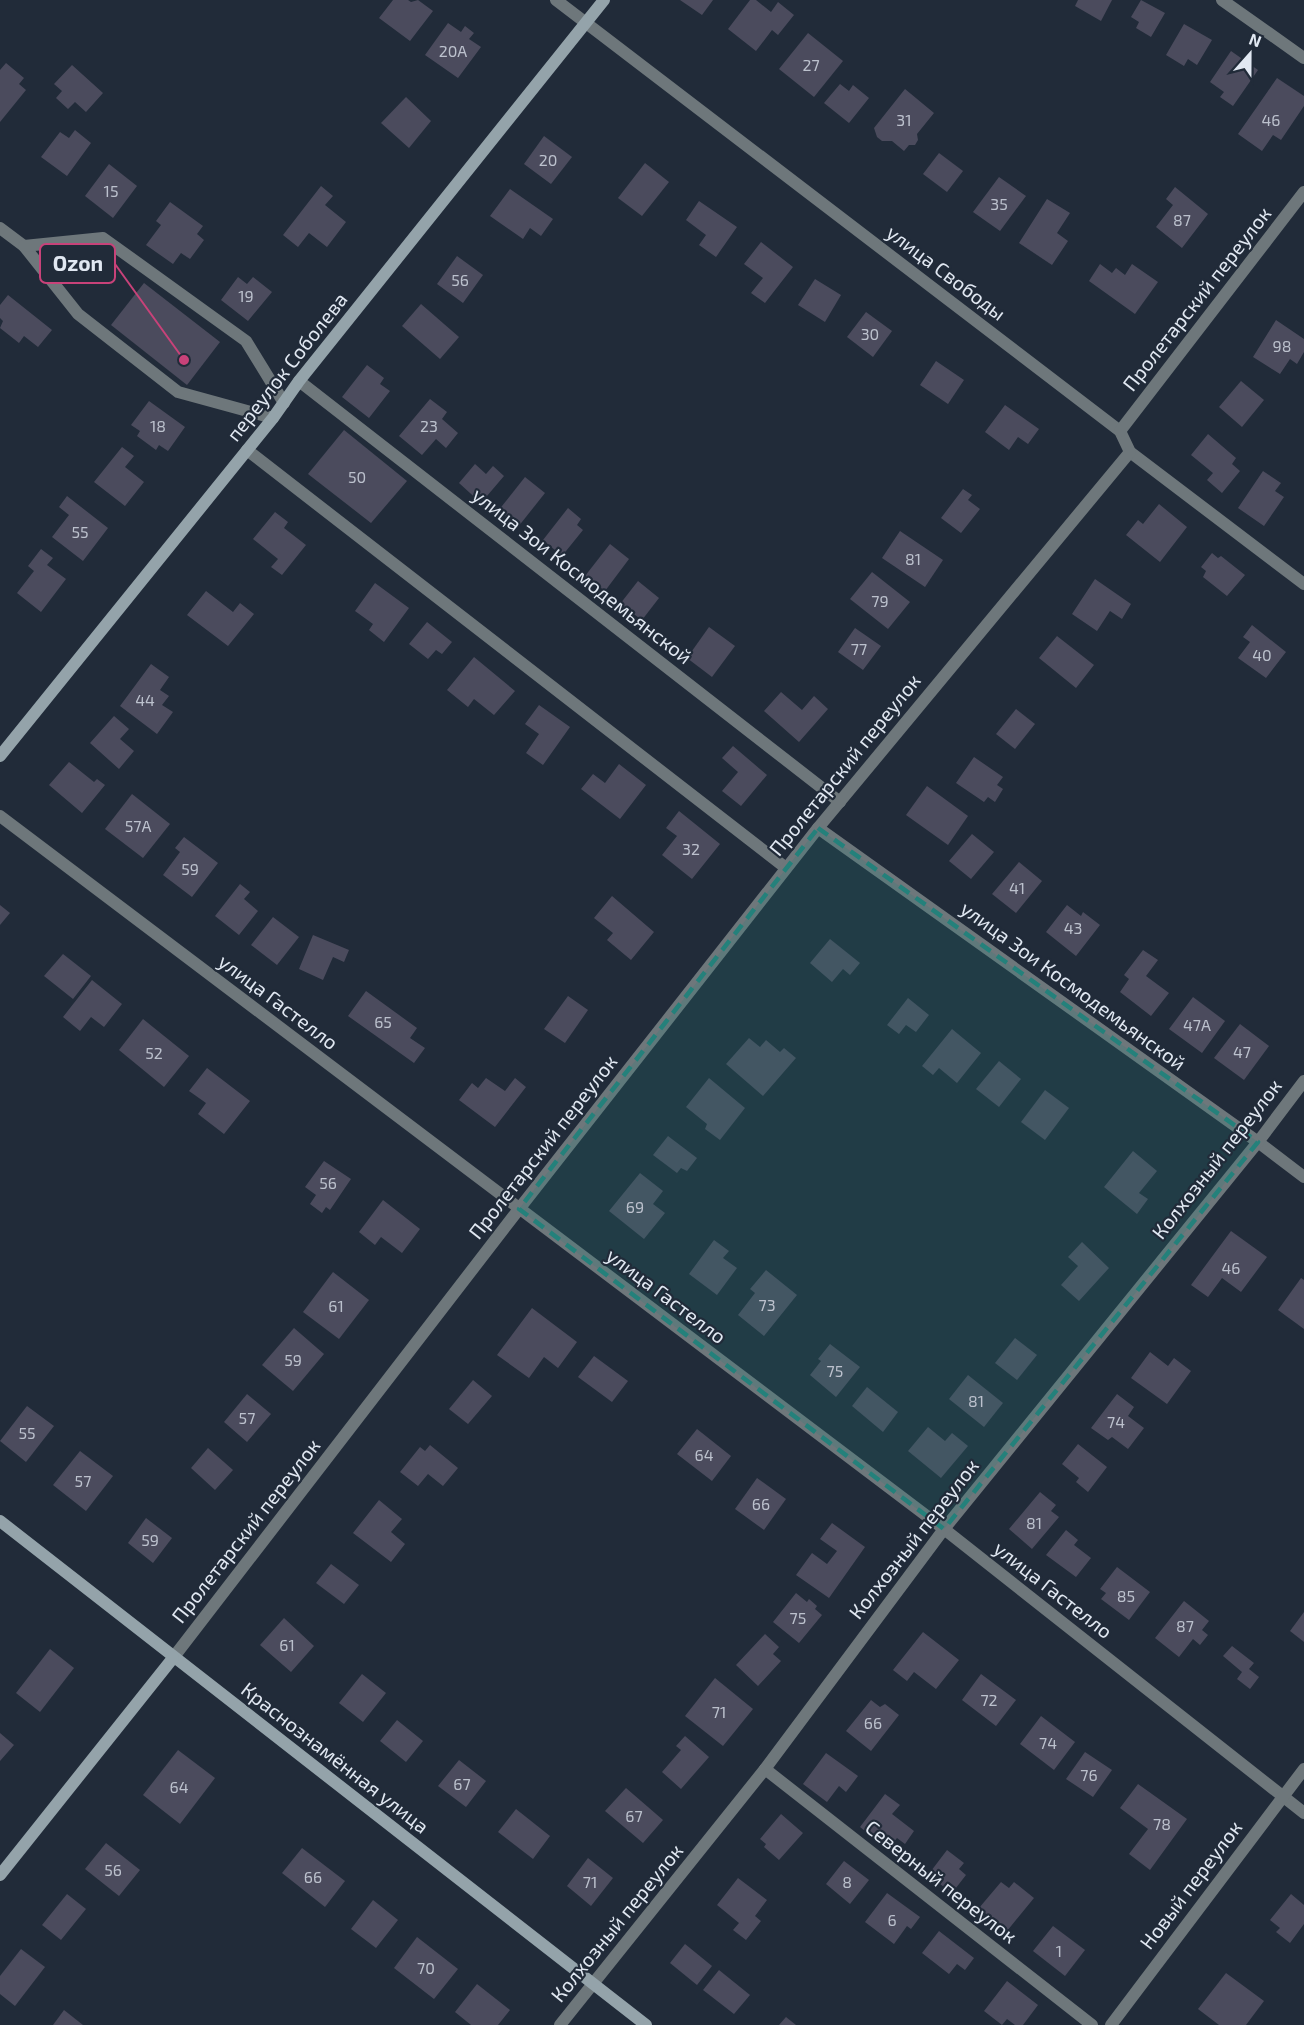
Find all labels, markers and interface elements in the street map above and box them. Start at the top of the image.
north arrow [1220,24,1280,84]
text: N [1247,29,1264,50]
house number: 20А [439,41,467,60]
house number: 27 [802,55,820,74]
house number: 31 [896,110,912,129]
house number: 46 [1262,110,1281,129]
house number: 20 [539,150,557,169]
house number: 15 [104,181,118,200]
house number: 35 [990,194,1008,213]
street label: Пролетарский переулок [1117,201,1276,396]
house number: 87 [1173,210,1191,229]
street label: улица Свободы [882,220,1011,326]
callout: Ozon [40,244,115,283]
text: Ozon [53,250,103,275]
house number: 56 [451,270,469,289]
house number: 19 [238,286,254,305]
street label: переулок Соболева [221,287,353,446]
house number: 30 [861,324,879,343]
house number: 98 [1273,336,1291,355]
house number: 18 [150,416,166,435]
house number: 23 [420,416,438,435]
house number: 50 [348,467,366,486]
street label: улица Зои Космодемьянской [467,482,697,669]
house number: 55 [71,522,89,541]
house number: 81 [905,549,921,568]
house number: 79 [871,591,889,610]
house number: 77 [851,639,867,658]
house number: 40 [1252,645,1272,664]
street label: Пролетарский переулок [763,668,926,861]
house number: 44 [135,690,155,709]
house number: 57А [125,816,151,835]
house number: 32 [682,839,700,858]
house number: 59 [181,859,199,878]
house number: 41 [1009,878,1025,897]
street label: улица Зои Космодемьянской [956,896,1191,1076]
house number: 43 [1064,918,1082,937]
street label: улица Гастелло [213,948,343,1055]
house number: 65 [374,1012,392,1031]
house number: 47А [1183,1015,1211,1034]
house number: 47 [1233,1042,1251,1061]
house number: 52 [145,1043,163,1062]
street label: Пролетарский переулок [463,1049,622,1244]
street label: Колхозный переулок [1146,1073,1287,1244]
house number: 56 [319,1173,337,1192]
house number: 69 [626,1197,644,1216]
street label: улица Гастелло [601,1242,731,1349]
house number: 46 [1222,1258,1241,1277]
house number: 73 [758,1295,776,1314]
house number: 61 [328,1296,344,1315]
house number: 59 [284,1350,302,1369]
house number: 75 [827,1361,843,1380]
house number: 81 [968,1391,984,1410]
house number: 57 [239,1408,255,1427]
house number: 74 [1107,1412,1125,1431]
house number: 55 [18,1423,36,1442]
street label: Пролетарский переулок [166,1433,325,1628]
house number: 64 [695,1445,714,1464]
street label: Колхозный переулок [843,1453,984,1624]
house number: 57 [75,1471,91,1490]
house number: 66 [752,1494,770,1513]
house number: 81 [1026,1513,1042,1532]
house number: 59 [141,1530,159,1549]
street label: улица Гастелло [989,1536,1118,1644]
house number: 85 [1117,1586,1135,1605]
house number: 75 [790,1608,806,1627]
house number: 87 [1176,1616,1194,1635]
house number: 61 [279,1635,295,1654]
street label: Краснознамённая улица [236,1677,434,1839]
house number: 72 [980,1690,998,1709]
house number: 71 [712,1702,726,1721]
house number: 66 [864,1713,882,1732]
house number: 74 [1039,1733,1057,1752]
house number: 76 [1080,1765,1098,1784]
house number: 67 [453,1774,471,1793]
house number: 64 [170,1777,189,1796]
house number: 67 [625,1806,643,1825]
house number: 78 [1153,1814,1171,1833]
street label: Северный переулок [860,1815,1022,1949]
street label: Новый переулок [1134,1815,1247,1954]
street label: Колхозный переулок [545,1838,688,2007]
house number: 56 [104,1860,122,1879]
house number: 66 [304,1867,322,1886]
house number: 71 [583,1872,597,1891]
house number: 8 [842,1872,852,1891]
house number: 6 [887,1910,897,1929]
house number: 1 [1056,1941,1062,1960]
house number: 70 [417,1958,435,1977]

